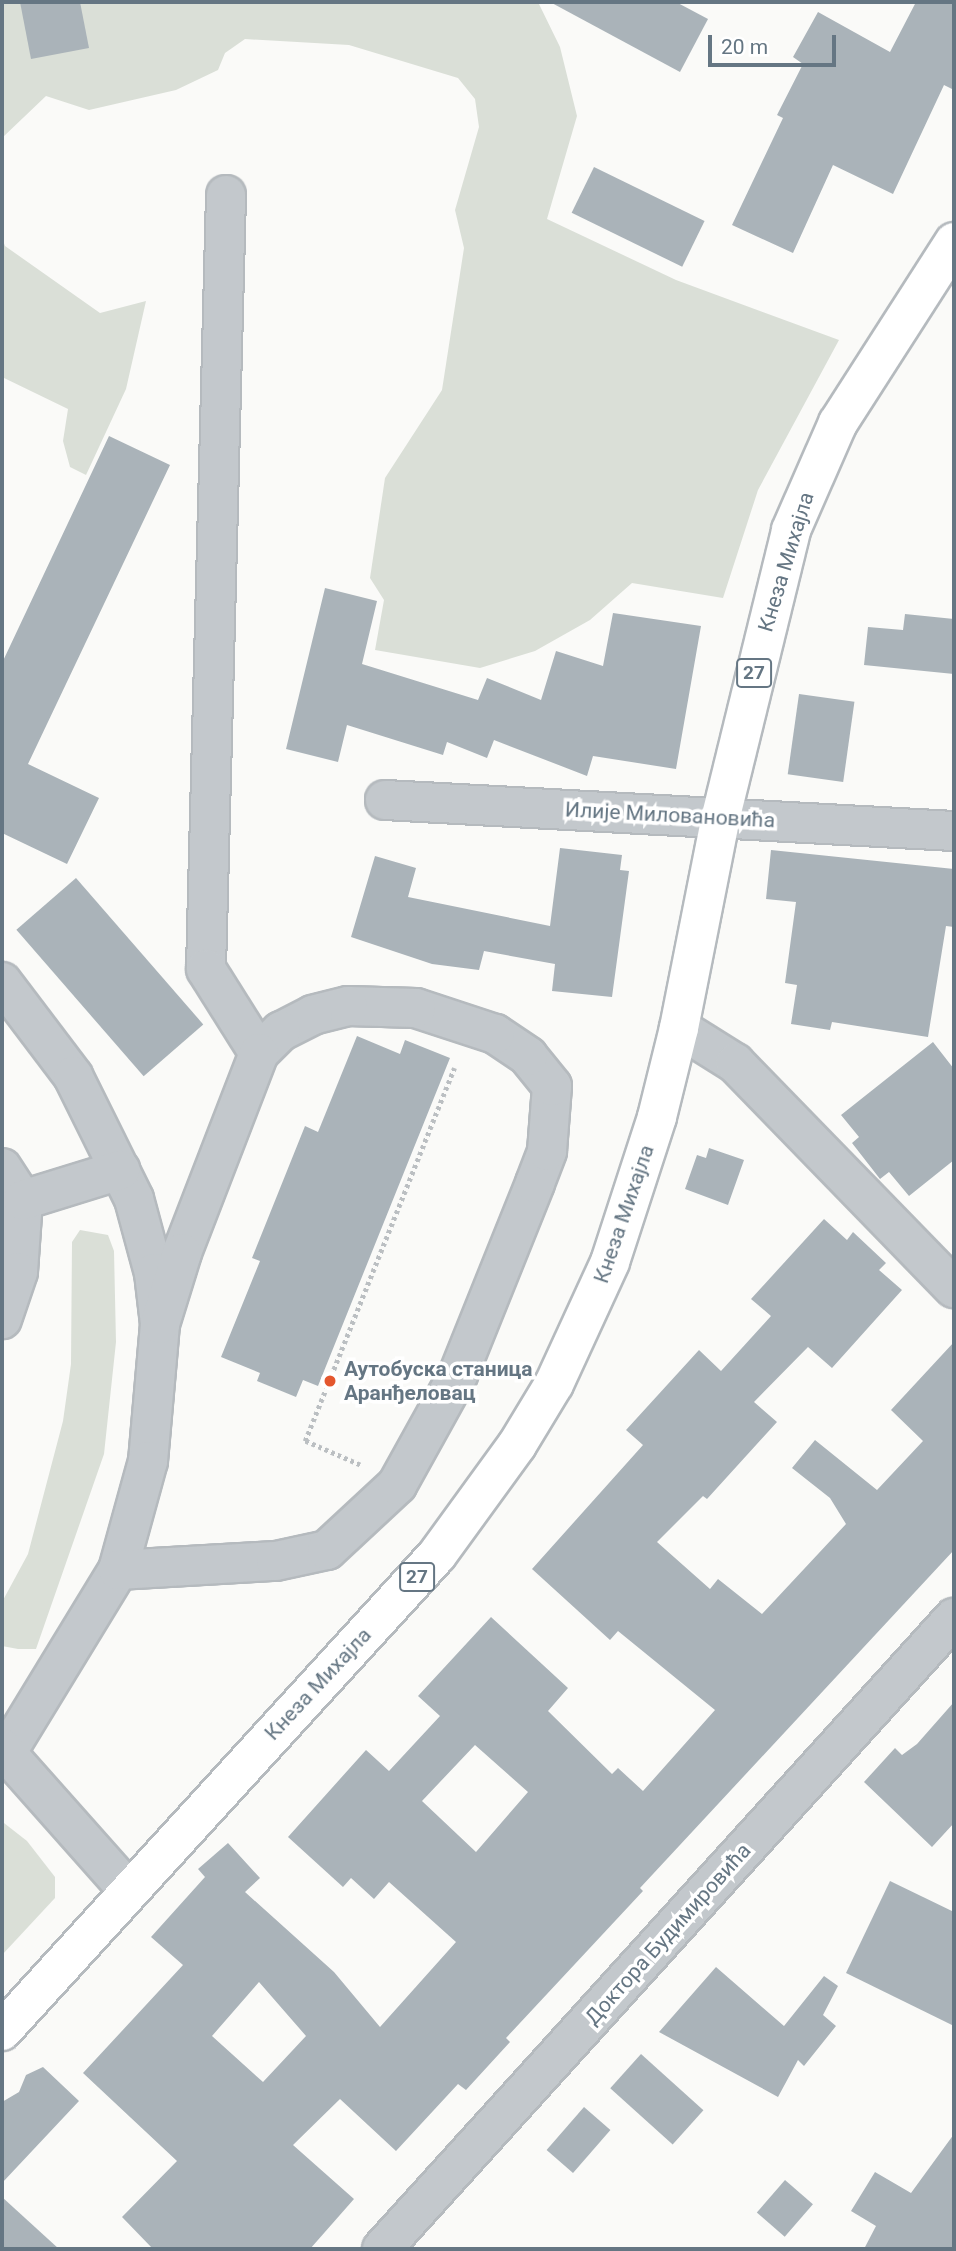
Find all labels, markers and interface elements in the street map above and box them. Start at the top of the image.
scale bar [711,21,839,65]
text: 20 m [721,35,768,59]
street label: Кнеза Михајла [753,489,819,635]
road number: 27 [735,658,773,688]
street label: Илије Миловановића [564,797,776,833]
street label: Кнеза Михајла [589,1141,659,1287]
place label: Аутобуска станица Аранђеловац [344,1356,533,1406]
marker: Аутобуска станица Аранђеловац [322,1373,338,1389]
road number: 27 [398,1562,436,1592]
street label: Кнеза Михајла [259,1622,377,1746]
street label: Доктора Будимировића [580,1838,756,2030]

